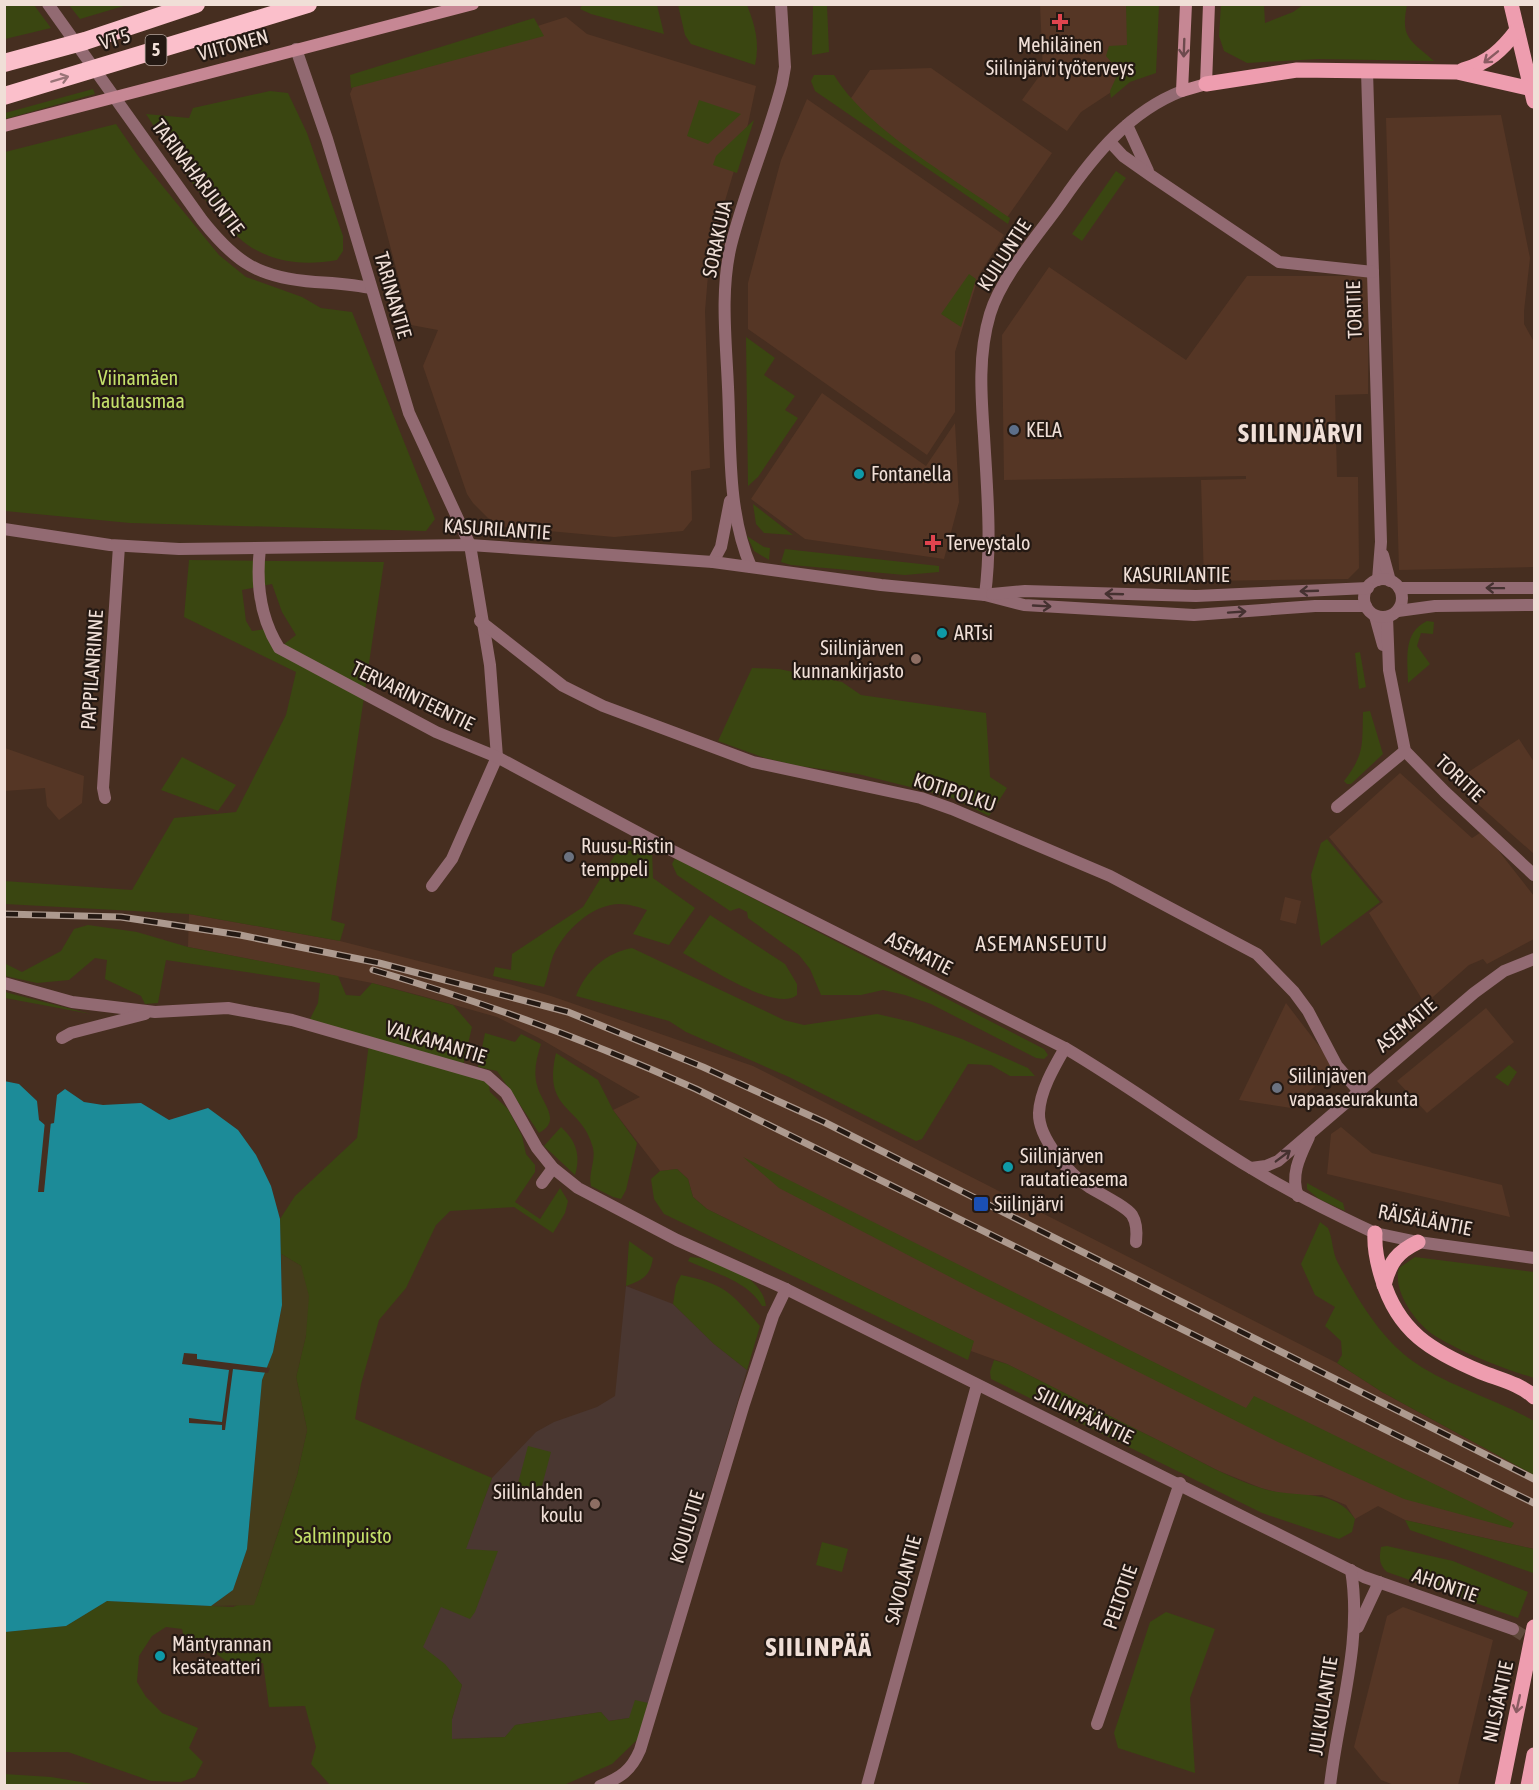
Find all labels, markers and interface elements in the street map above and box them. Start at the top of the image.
marker: Mehiläinen Siilinjärvi työterveys [1051,13,1069,31]
street label: VT 5 [97,23,133,54]
street label: VIITONEN [195,24,271,65]
place label: Mehiläinen Siilinjärvi työterveys [986,33,1134,79]
road number: 5 [146,35,166,65]
one-way arrow [1178,37,1189,57]
one-way arrow [1483,51,1499,64]
one-way arrow [51,73,70,84]
street label: TARINAHARJUNTIE [148,115,249,239]
street label: SORAKUJA [697,198,736,279]
street label: KUILUNTIE [972,214,1035,295]
street label: TARINANTIE [370,249,417,341]
street label: TORITIE [1341,280,1366,339]
park label: Viinamäen hautausmaa [91,366,185,412]
place label: KELA [1026,418,1062,441]
district label: SIILINJÄRVI [1238,418,1364,448]
marker: KELA [1007,423,1021,437]
place label: Fontanella [871,462,952,485]
marker: Fontanella [852,467,866,481]
street label: KASURILANTIE [443,513,552,544]
place label: Terveystalo [946,531,1030,554]
marker: Terveystalo [924,534,942,552]
street label: KASURILANTIE [1123,563,1230,586]
one-way arrow [1486,582,1506,594]
one-way arrow [1300,586,1320,597]
one-way arrow [1105,589,1125,600]
one-way arrow [1032,601,1052,612]
one-way arrow [1226,606,1246,617]
street label: PAPPILANRINNE [76,609,107,731]
place label: ARTsi [954,621,993,644]
marker: ARTsi [935,626,949,640]
place label: Siilinjärven kunnankirjasto [793,636,904,682]
marker: Siilinjärven kunnankirjasto [909,652,923,666]
street label: TERVARINTEENTIE [348,656,479,735]
street label: TORITIE [1431,750,1490,806]
street label: KOTIPOLKU [911,767,999,816]
place label: Ruusu-Ristin temppeli [581,834,674,880]
marker: Ruusu-Ristin temppeli [562,850,576,864]
street label: ASEMATIE [882,926,957,979]
district label: ASEMANSEUTU [975,931,1109,955]
street label: ASEMATIE [1371,993,1441,1056]
street label: VALKAMANTIE [383,1015,490,1068]
place label: Siilinjäven vapaaseurakunta [1289,1064,1418,1110]
marker: Siilinjäven vapaaseurakunta [1270,1081,1284,1095]
place label: Siilinjärven rautatieasema [1020,1144,1128,1190]
one-way arrow [1274,1150,1290,1162]
marker: Siilinjärven rautatieasema [1001,1160,1015,1174]
place label: Siilinjärvi [994,1192,1064,1215]
marker: Siilinjärvi [972,1195,990,1213]
street label: RÄISÄLÄNTIE [1376,1199,1474,1240]
street label: SIILINPÄÄNTIE [1032,1381,1137,1448]
place label: Siilinlahden koulu [493,1480,583,1526]
street label: KOULUTIE [665,1487,709,1566]
marker: Siilinlahden koulu [588,1497,602,1511]
park label: Salminpuisto [294,1524,392,1547]
street label: SAVOLANTIE [880,1533,926,1627]
street label: PELTOTIE [1098,1561,1141,1632]
street label: AHONTIE [1410,1563,1481,1607]
place label: Mäntyrannan kesäteatteri [172,1632,272,1678]
district label: SIILINPÄÄ [766,1632,872,1662]
marker: Mäntyrannan kesäteatteri [153,1649,167,1663]
street label: JULKULANTIE [1303,1655,1342,1757]
street label: NILSIÄNTIE [1478,1659,1517,1744]
one-way arrow [1512,1695,1524,1714]

